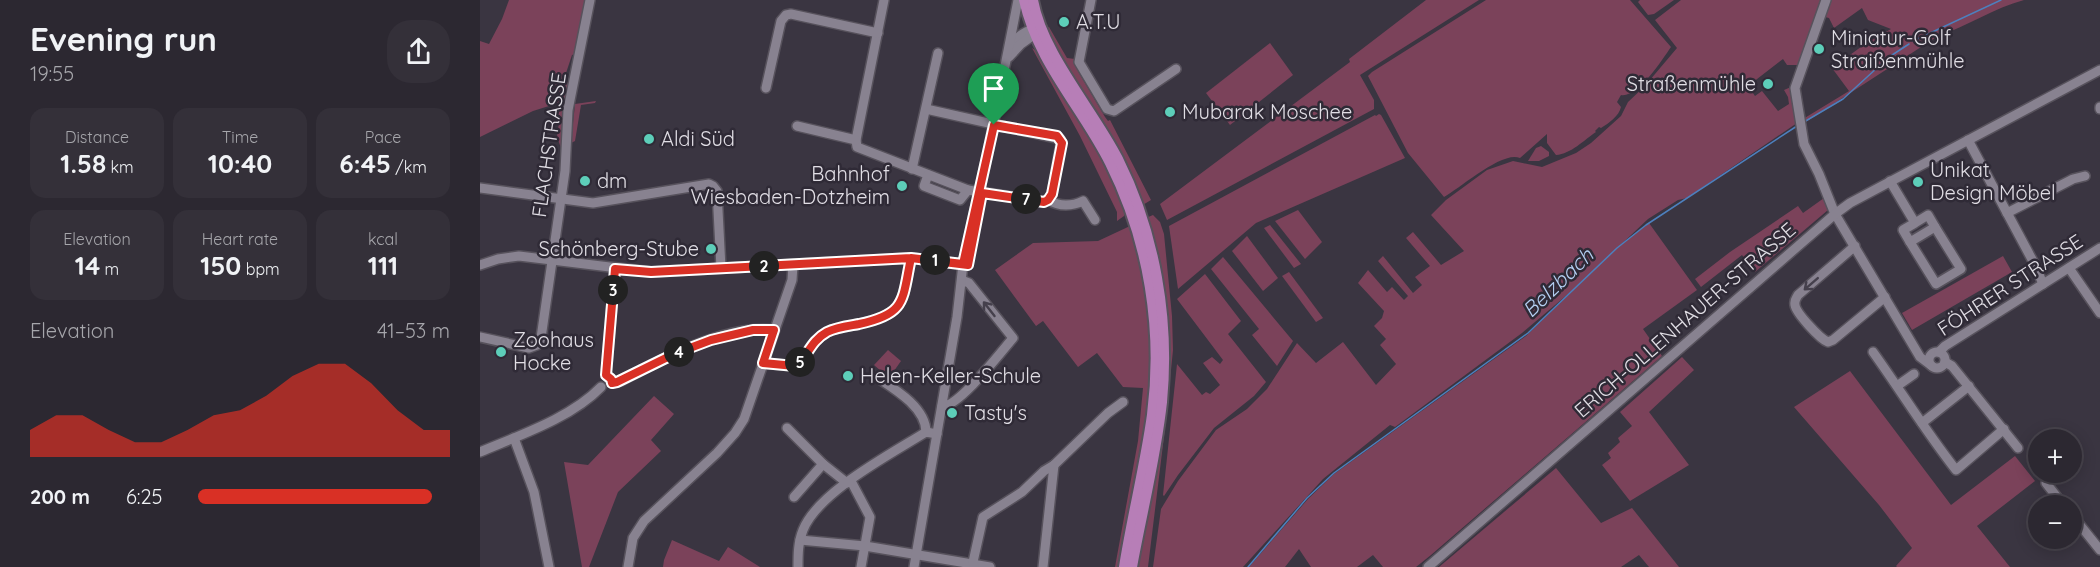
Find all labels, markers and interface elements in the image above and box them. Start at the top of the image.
place label: A.T.U [1076,9,1121,34]
marker: A.T.U [1057,15,1071,29]
text: Evening run [30,18,217,59]
button: share [387,20,450,83]
place label: Miniatur-Golf Straißenmühle [1831,25,1965,73]
marker: Miniatur-Golf Straißenmühle [1812,42,1826,56]
text: 19:55 [30,61,74,86]
pin [968,63,1019,125]
street label: FLACHSTRASSE [526,71,571,219]
place label: Straßenmühle [1627,71,1756,96]
icon: arrive [977,72,1010,105]
marker: Straßenmühle [1761,77,1775,91]
place label: Mubarak Moschee [1182,99,1352,124]
marker: Mubarak Moschee [1163,105,1177,119]
place label: Aldi Süd [661,126,735,151]
text: Distance [65,127,129,147]
text: Time [222,127,258,147]
text: Pace [365,127,401,147]
marker: Aldi Süd [642,132,656,146]
text: 1.58 [60,147,106,180]
text: 10:40 [208,147,272,180]
text: 6:45 [339,147,391,180]
text: km [106,157,134,177]
text: /km [391,157,427,177]
place label: Unikat Design Möbel [1930,157,2056,205]
place label: Bahnhof Wiesbaden-Dotzheim [691,161,890,209]
place label: dm [597,168,627,193]
marker: dm [578,174,592,188]
marker: Unikat Design Möbel [1911,175,1925,189]
marker: Bahnhof Wiesbaden-Dotzheim [895,179,909,193]
pin: 7 [1011,184,1041,214]
text: 7 [1022,189,1030,209]
street label: ERICH-OLLENHAUER-STRASSE [1569,217,1800,423]
street label: FÖHRER STRASSE [1932,228,2087,341]
text: Elevation [63,229,131,249]
text: Heart rate [202,229,278,249]
text: kcal [368,229,398,249]
place label: Schönberg-Stube [538,236,699,261]
water label: Belzbach [1516,241,1599,322]
marker: Schönberg-Stube [704,242,718,256]
pin: 1 [920,245,950,275]
text: 14 [75,249,100,282]
text: 150 [200,249,241,282]
text: 111 [368,249,398,282]
text: 1 [932,250,938,270]
pin: 2 [749,251,779,281]
text: 2 [759,256,769,276]
text: m [100,259,119,279]
text: bpm [241,259,280,279]
pin: 3 [598,275,628,305]
one-way arrow [1804,277,1819,291]
text: 3 [609,280,617,300]
one-way arrow [983,301,996,317]
text: Elevation [30,318,114,343]
text: 41–53 m [377,318,450,343]
place label: Zoohaus Hocke [513,327,594,375]
pin: 4 [664,337,694,367]
text: 4 [674,342,684,362]
marker: Zoohaus Hocke [494,345,508,359]
pin: 5 [785,347,815,377]
text: 5 [795,352,805,372]
place label: Helen-Keller-Schule [860,363,1041,388]
marker: Helen-Keller-Schule [841,369,855,383]
place label: Tasty's [964,400,1027,425]
marker: Tasty's [945,406,959,420]
map controls [2028,429,2082,549]
button: + [2028,429,2082,483]
text: 200 m [30,484,90,509]
text: 6:25 [126,484,162,509]
button: − [2028,495,2082,549]

